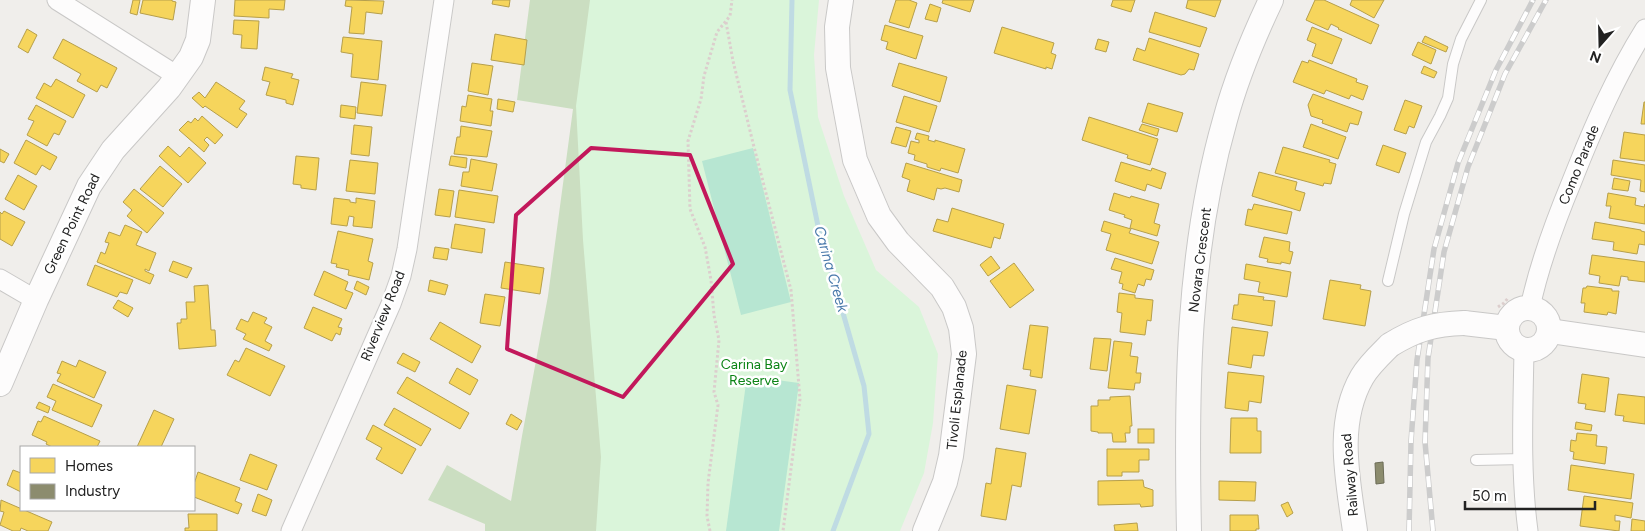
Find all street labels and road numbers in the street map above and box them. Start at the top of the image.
street label: Como Parade [1555,122,1603,207]
street label: Green Point Road [40,171,104,277]
street label: Novara Crescent [1185,207,1215,313]
street label: Riverview Road [357,268,409,364]
street label: Tivoli Esplanade [943,349,971,451]
street label: Railway Road [1338,433,1362,517]

